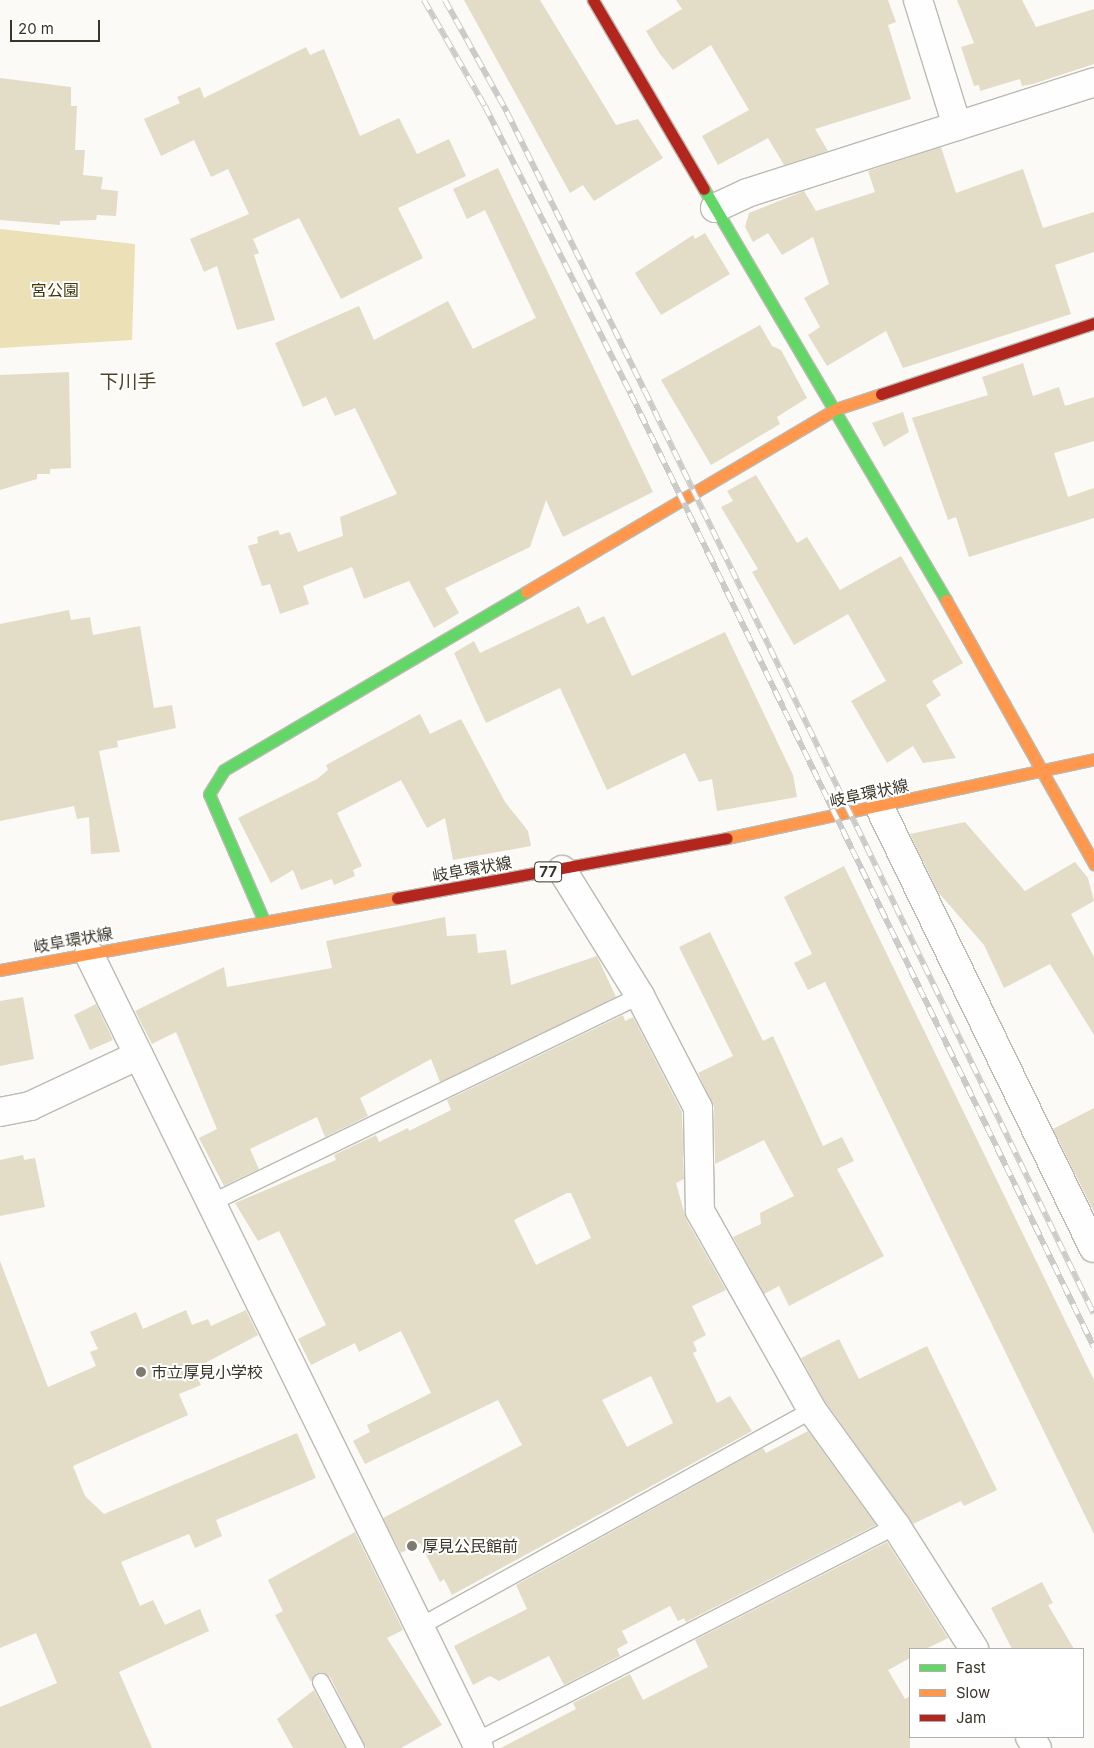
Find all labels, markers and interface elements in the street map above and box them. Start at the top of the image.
scale bar [12,10,102,42]
text: 20 m [18,19,54,38]
park label: 宮公園 [31,280,79,300]
district label: 下川手 [100,371,156,393]
street label: 岐阜環状線 [828,775,910,811]
street label: 岐阜環状線 [431,853,513,885]
road number: 77 [533,860,563,884]
street label: 岐阜環状線 [32,924,114,956]
place label: 市立厚見小学校 [151,1362,263,1382]
marker: 市立厚見小学校 [135,1366,147,1378]
place label: 厚見公民館前 [422,1536,518,1556]
marker: 厚見公民館前 [406,1540,418,1552]
legend [909,1648,1084,1738]
text: Fast [956,1658,986,1677]
text: Slow [956,1683,990,1702]
text: Jam [956,1708,986,1727]

